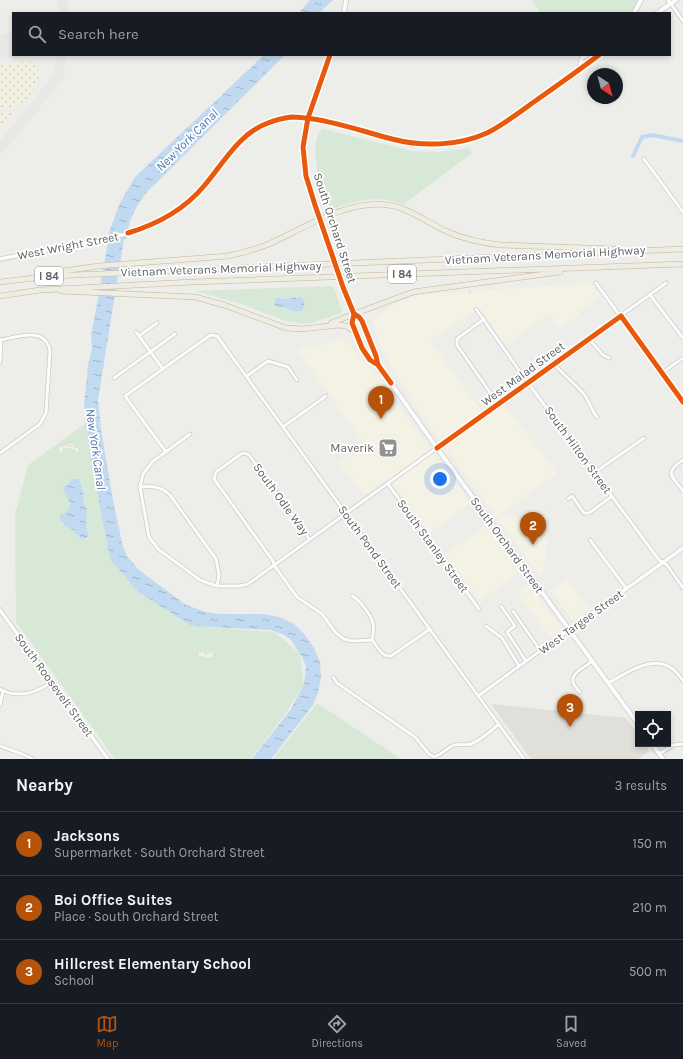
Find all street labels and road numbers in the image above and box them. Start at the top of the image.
street label: South Orchard Street [311,171,360,285]
street label: West Wright Street [16,229,120,263]
street label: Vietnam Veterans Memorial Highway [444,243,646,267]
street label: Vietnam Veterans Memorial Highway [120,258,322,279]
road number: I 84 [388,265,416,283]
road number: I 84 [35,267,63,285]
street label: West Malad Street [479,339,568,409]
street label: South Hilton Street [542,404,615,497]
street label: South Odle Way [250,460,312,538]
street label: South Orchard Street [468,494,547,596]
street label: South Stanley Street [394,496,472,596]
street label: South Pond Street [335,503,405,592]
street label: West Targee Street [536,586,626,657]
street label: South Roosevelt Street [12,631,97,740]

